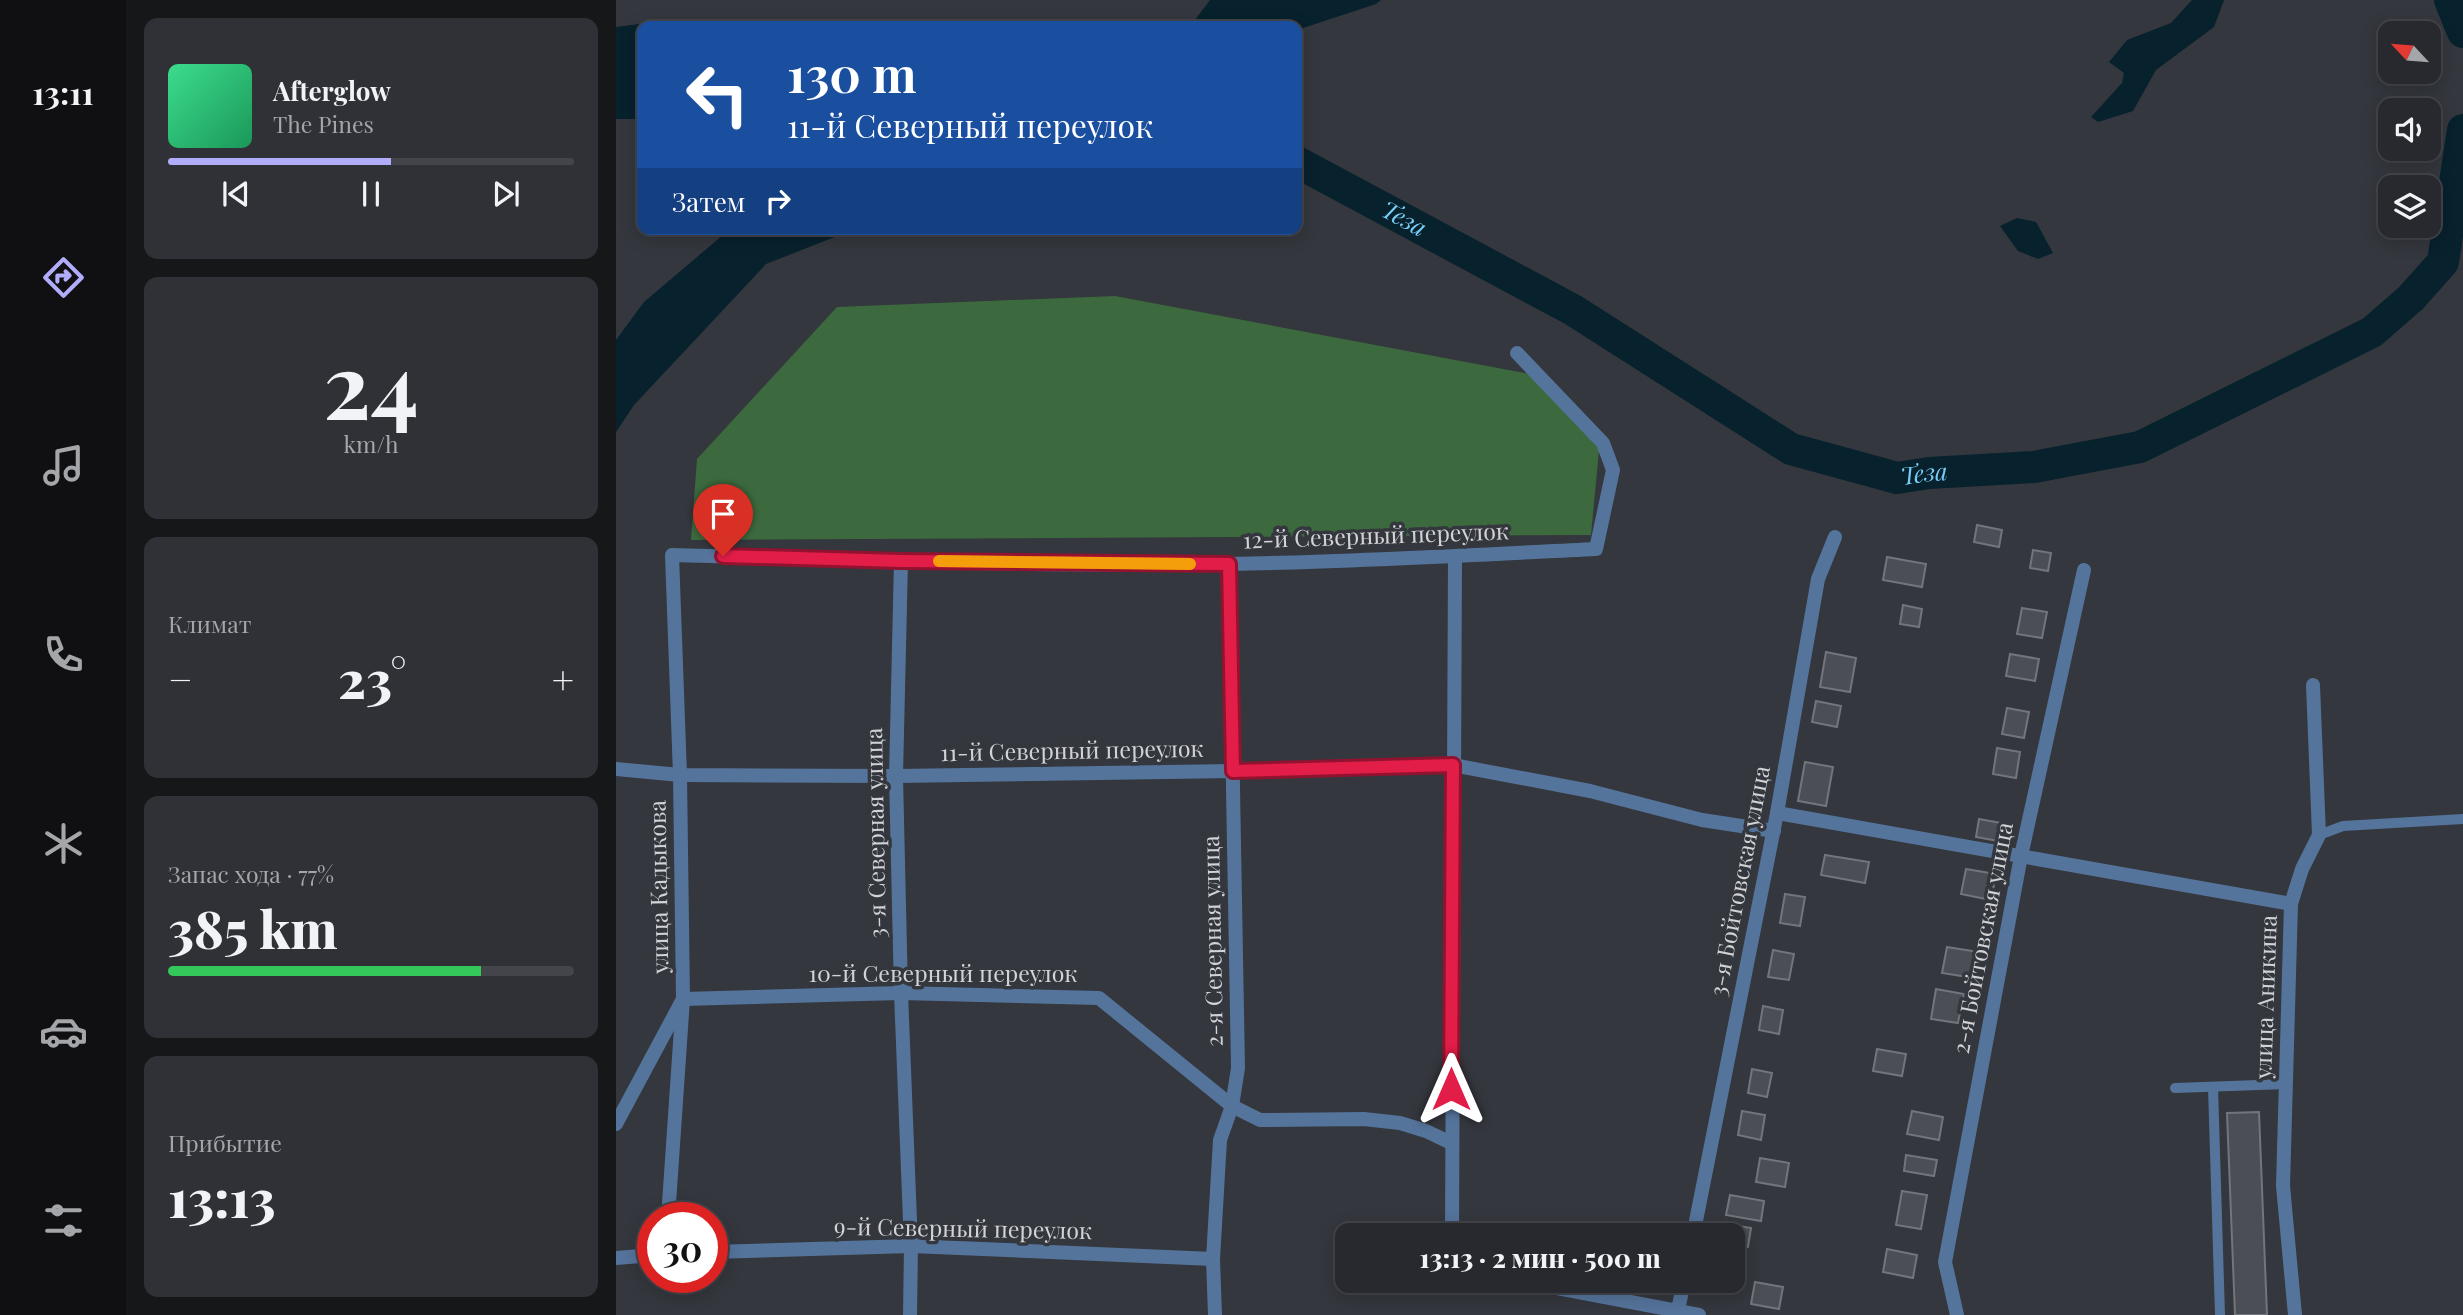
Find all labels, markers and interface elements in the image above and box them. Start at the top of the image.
north arrow [2378,21,2441,84]
map controls [2378,21,2441,238]
text: 130 m [787,40,917,105]
icon: left [672,49,763,140]
text: 13:11 [32,70,94,113]
text: Afterglow [273,73,391,108]
button: sound [2378,98,2441,161]
text: 11-й Северный переулок [787,103,1153,146]
text: The Pines [273,108,374,139]
icon: previous [217,175,255,213]
icon: pause [352,175,390,213]
icon: next [487,175,525,213]
button: layers [2378,175,2441,238]
icon: right [759,182,797,220]
text: Затем [672,184,745,219]
water label: Теза [1376,192,1433,243]
icon: directions [39,253,88,302]
text: 24 [323,322,419,443]
text: km/h [343,428,399,459]
icon: music [39,441,88,490]
water label: Теза [1898,454,1948,491]
pin [693,484,753,556]
icon: arrive [704,495,742,533]
street label: 12-й Северный переулок [1242,514,1509,555]
text: Климат [168,608,251,639]
icon: phone [39,630,88,679]
text: 23° [338,643,406,712]
text: − [168,653,193,704]
text: + [552,653,574,704]
street label: 3-я Северная улица [857,727,892,939]
street label: 11-й Северный переулок [940,732,1204,767]
street label: 3-я Бойтовская улица [1701,762,1776,999]
street label: улица Кадыкова [640,799,675,975]
icon: climate [39,819,88,868]
street label: 2-я Бойтовская улица [1944,819,2019,1056]
street label: 2-я Северная улица [1194,835,1229,1047]
text: Запас хода · 77% [168,858,334,889]
text: 385 km [168,893,338,962]
street label: улица Аникина [2246,914,2283,1080]
street label: 10-й Северный переулок [809,957,1077,988]
icon: car [39,1007,88,1056]
position arrow [1414,1052,1488,1126]
text: Прибытие [168,1127,282,1158]
text: 13:13 [168,1162,276,1231]
icon: filters [39,1196,88,1245]
speed limit sign: 30 [637,1202,728,1293]
street label: 9-й Северный переулок [834,1210,1092,1245]
text: 13:13 · 2 мин · 500 m [1419,1240,1661,1275]

